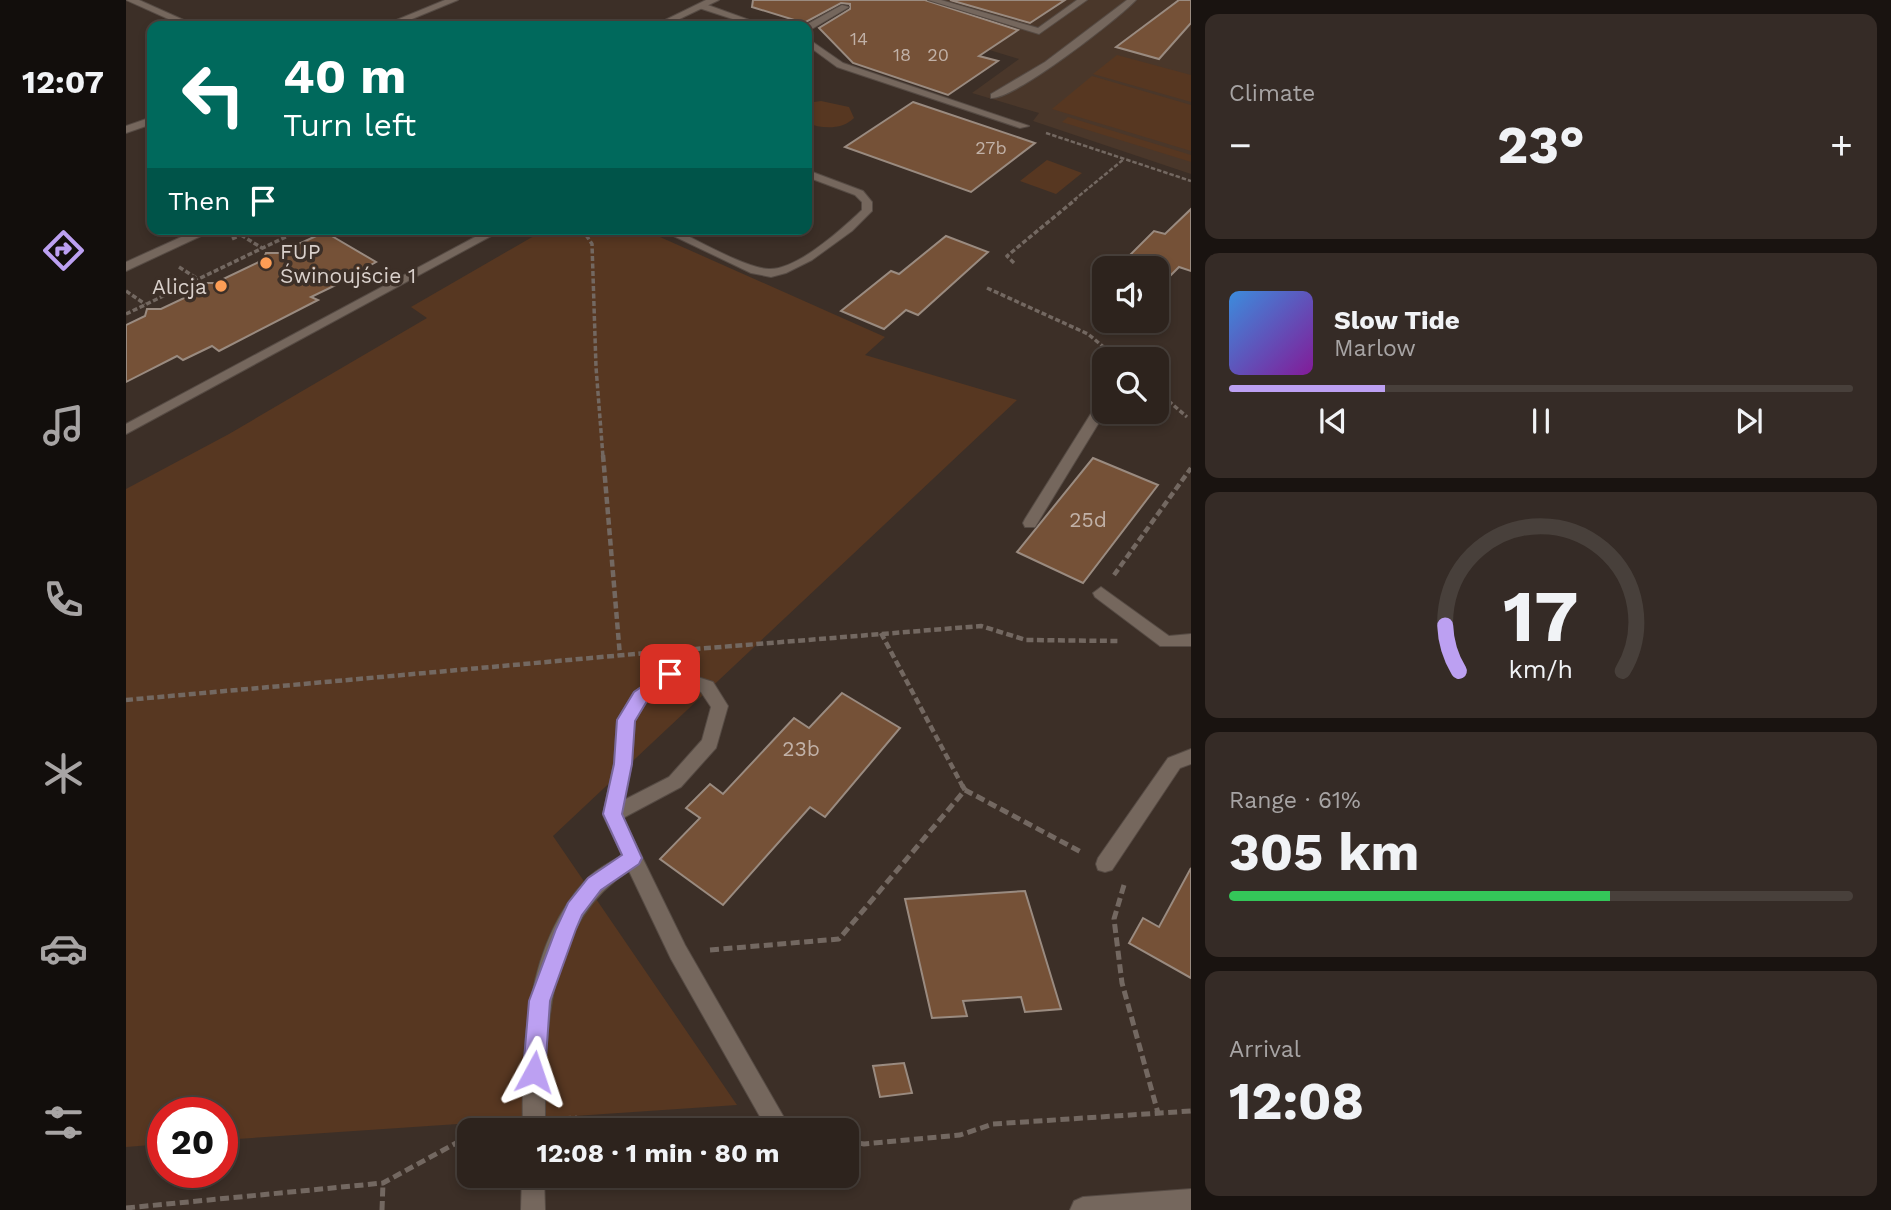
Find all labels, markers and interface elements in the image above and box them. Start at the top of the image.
house number: 14 [850,28,868,49]
house number: 18 [893,44,911,65]
house number: 20 [927,44,949,65]
text: 40 m [283,47,406,105]
icon: left [168,49,259,140]
text: 12:07 [22,63,104,101]
text: Climate [1229,80,1315,107]
text: Turn left [283,106,416,144]
text: 23° [1497,115,1585,176]
text: − [1229,123,1252,167]
text: + [1830,123,1853,167]
house number: 27b [975,137,1007,158]
icon: arrive [244,182,282,220]
text: Then [168,186,230,216]
icon: directions [39,226,88,275]
place label: FUP Świnoujście 1 [280,239,416,288]
marker: FUP Świnoujście 1 [258,255,274,271]
map controls [1092,256,1169,424]
button: sound [1092,256,1169,333]
place label: Alicja [152,274,207,299]
marker: Alicja [213,278,229,294]
text: Slow Tide [1334,305,1460,335]
text: Marlow [1334,335,1416,362]
button: search [1092,347,1169,424]
icon: music [39,401,88,450]
icon: previous [1314,402,1352,440]
icon: pause [1522,402,1560,440]
icon: next [1730,402,1768,440]
house number: 25d [1069,507,1107,532]
text: 17 [1503,573,1579,659]
icon: phone [39,575,88,624]
pin [640,644,700,704]
icon: arrive [651,655,689,693]
text: km/h [1509,655,1573,684]
house number: 23b [782,736,820,761]
icon: climate [39,749,88,798]
text: Range · 61% [1229,787,1361,814]
text: 305 km [1229,822,1419,883]
icon: car [39,924,88,973]
position arrow [497,1035,571,1109]
text: Arrival [1229,1036,1301,1063]
text: 12:08 [1229,1071,1364,1132]
speed limit sign: 20 [147,1097,238,1188]
icon: filters [39,1098,88,1147]
text: 12:08 · 1 min · 80 m [536,1138,780,1168]

